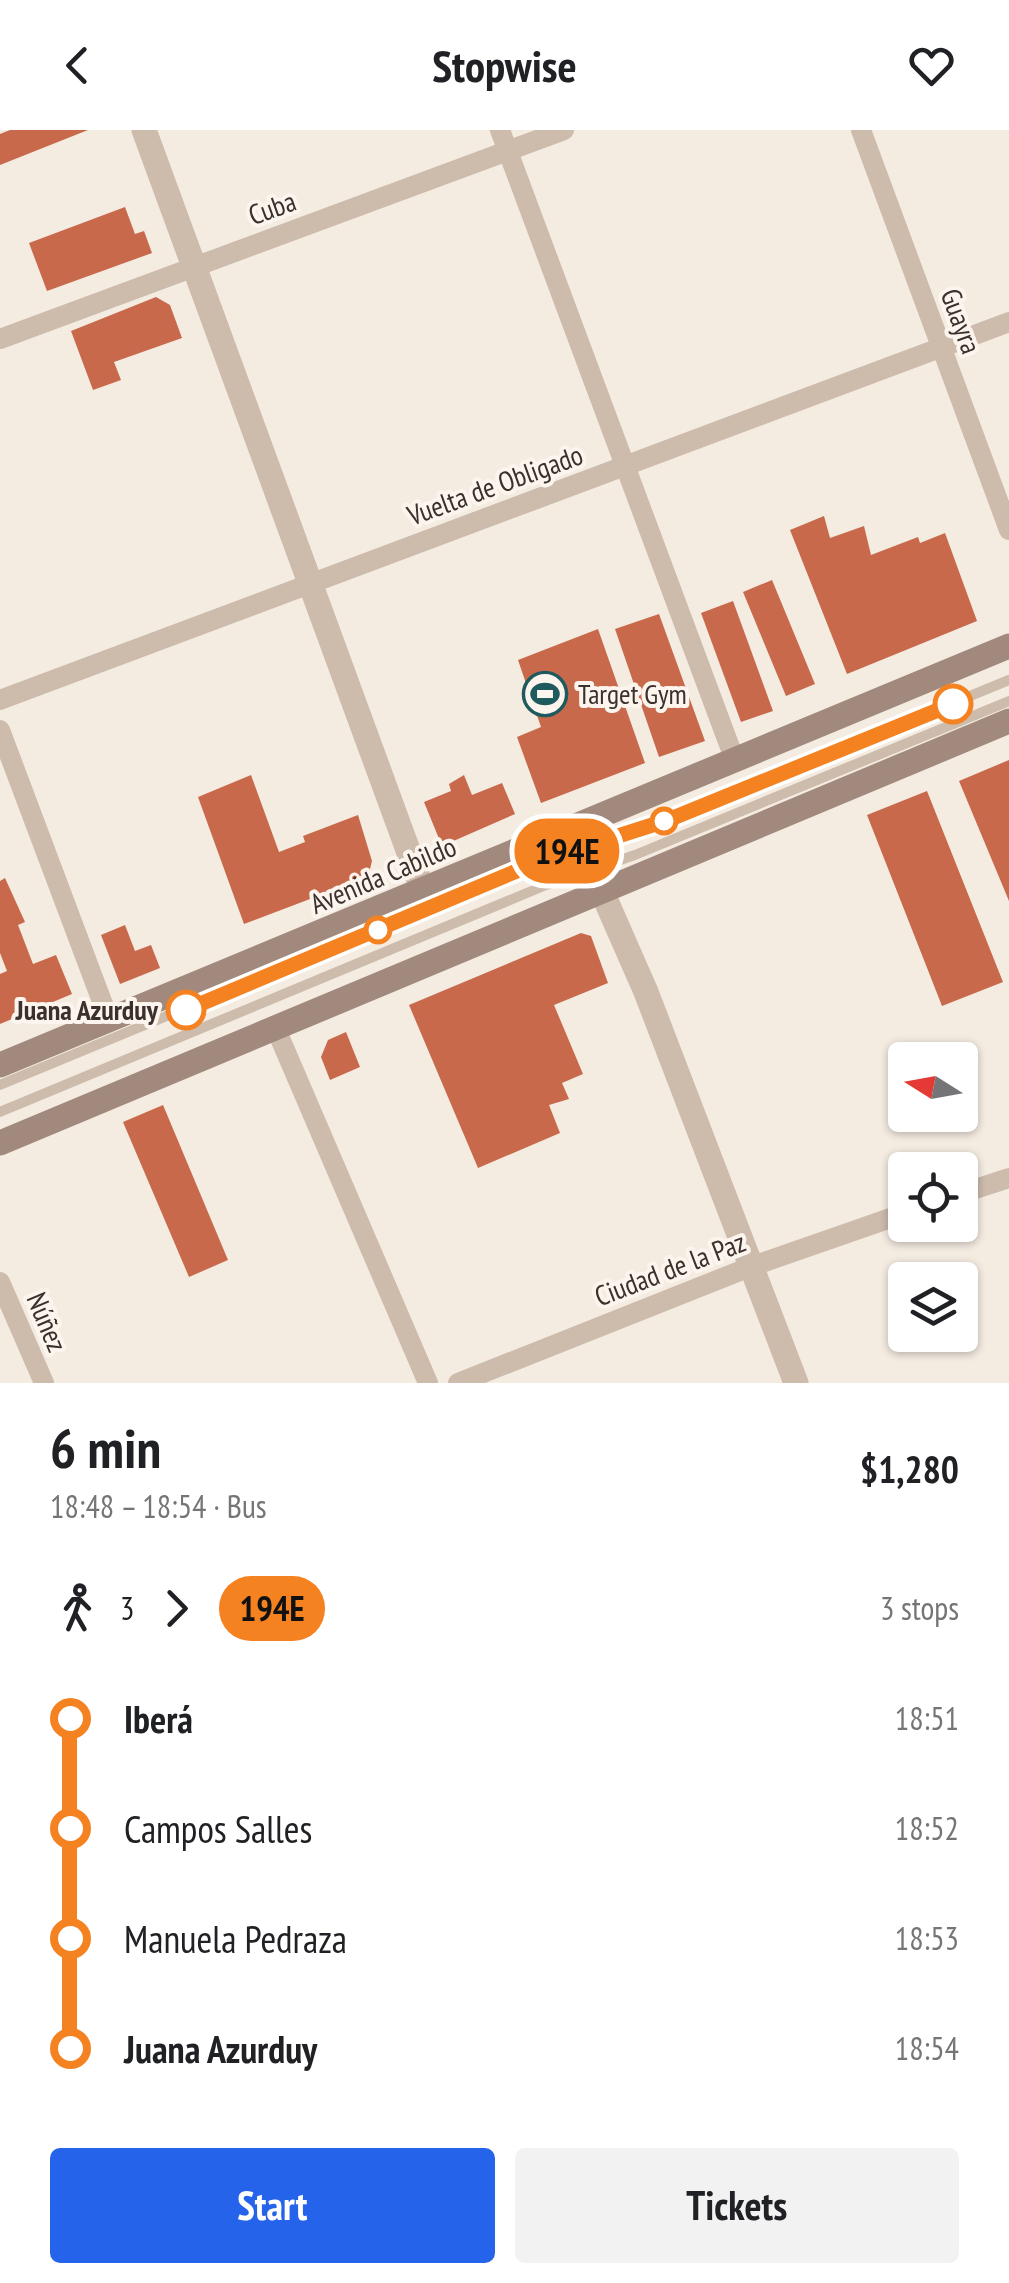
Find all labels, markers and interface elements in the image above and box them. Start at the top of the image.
text: Stopwise [432,36,577,94]
icon: back [50,38,105,93]
icon: heart [904,38,959,93]
street label: Cuba [243,182,301,233]
street label: Guayra [933,283,990,358]
street label: Vuelta de Obligado [401,436,588,534]
sports icon: Target Gym [522,671,568,717]
place label: Target Gym [578,675,687,712]
unlabelled marker [934,685,972,723]
unlabelled marker [651,808,677,834]
line badge: 194E [497,818,637,884]
street label: Avenida Cabildo [304,827,461,922]
text: 194E [534,828,600,874]
unlabelled marker [365,917,391,943]
place label: Juana Azurduy [15,991,159,1028]
marker: Juana Azurduy [167,991,205,1029]
north arrow [888,1042,978,1132]
map controls [888,1042,978,1352]
button: locate [888,1152,978,1242]
street label: Ciudad de la Paz [589,1223,751,1314]
button: layers [888,1262,978,1352]
street label: Núñez [19,1287,76,1357]
text: 6 min [50,1412,161,1483]
text: $1,280 [860,1444,959,1493]
text: 18:48 – 18:54 · Bus [50,1485,267,1527]
icon: walk [50,1581,105,1636]
icon: forward [149,1581,204,1636]
text: 194E [239,1585,305,1631]
text: 3 [120,1587,134,1629]
text: 3 stops [880,1587,959,1629]
text: Iberá [124,1694,193,1743]
text: 18:51 [895,1697,959,1739]
text: Campos Salles [124,1804,312,1853]
text: 18:52 [895,1807,959,1849]
text: Manuela Pedraza [124,1914,347,1963]
text: 18:53 [895,1917,959,1959]
text: Juana Azurduy [124,2024,317,2073]
text: 18:54 [895,2027,959,2069]
button: Start [50,2148,495,2263]
button: Tickets [515,2148,959,2263]

